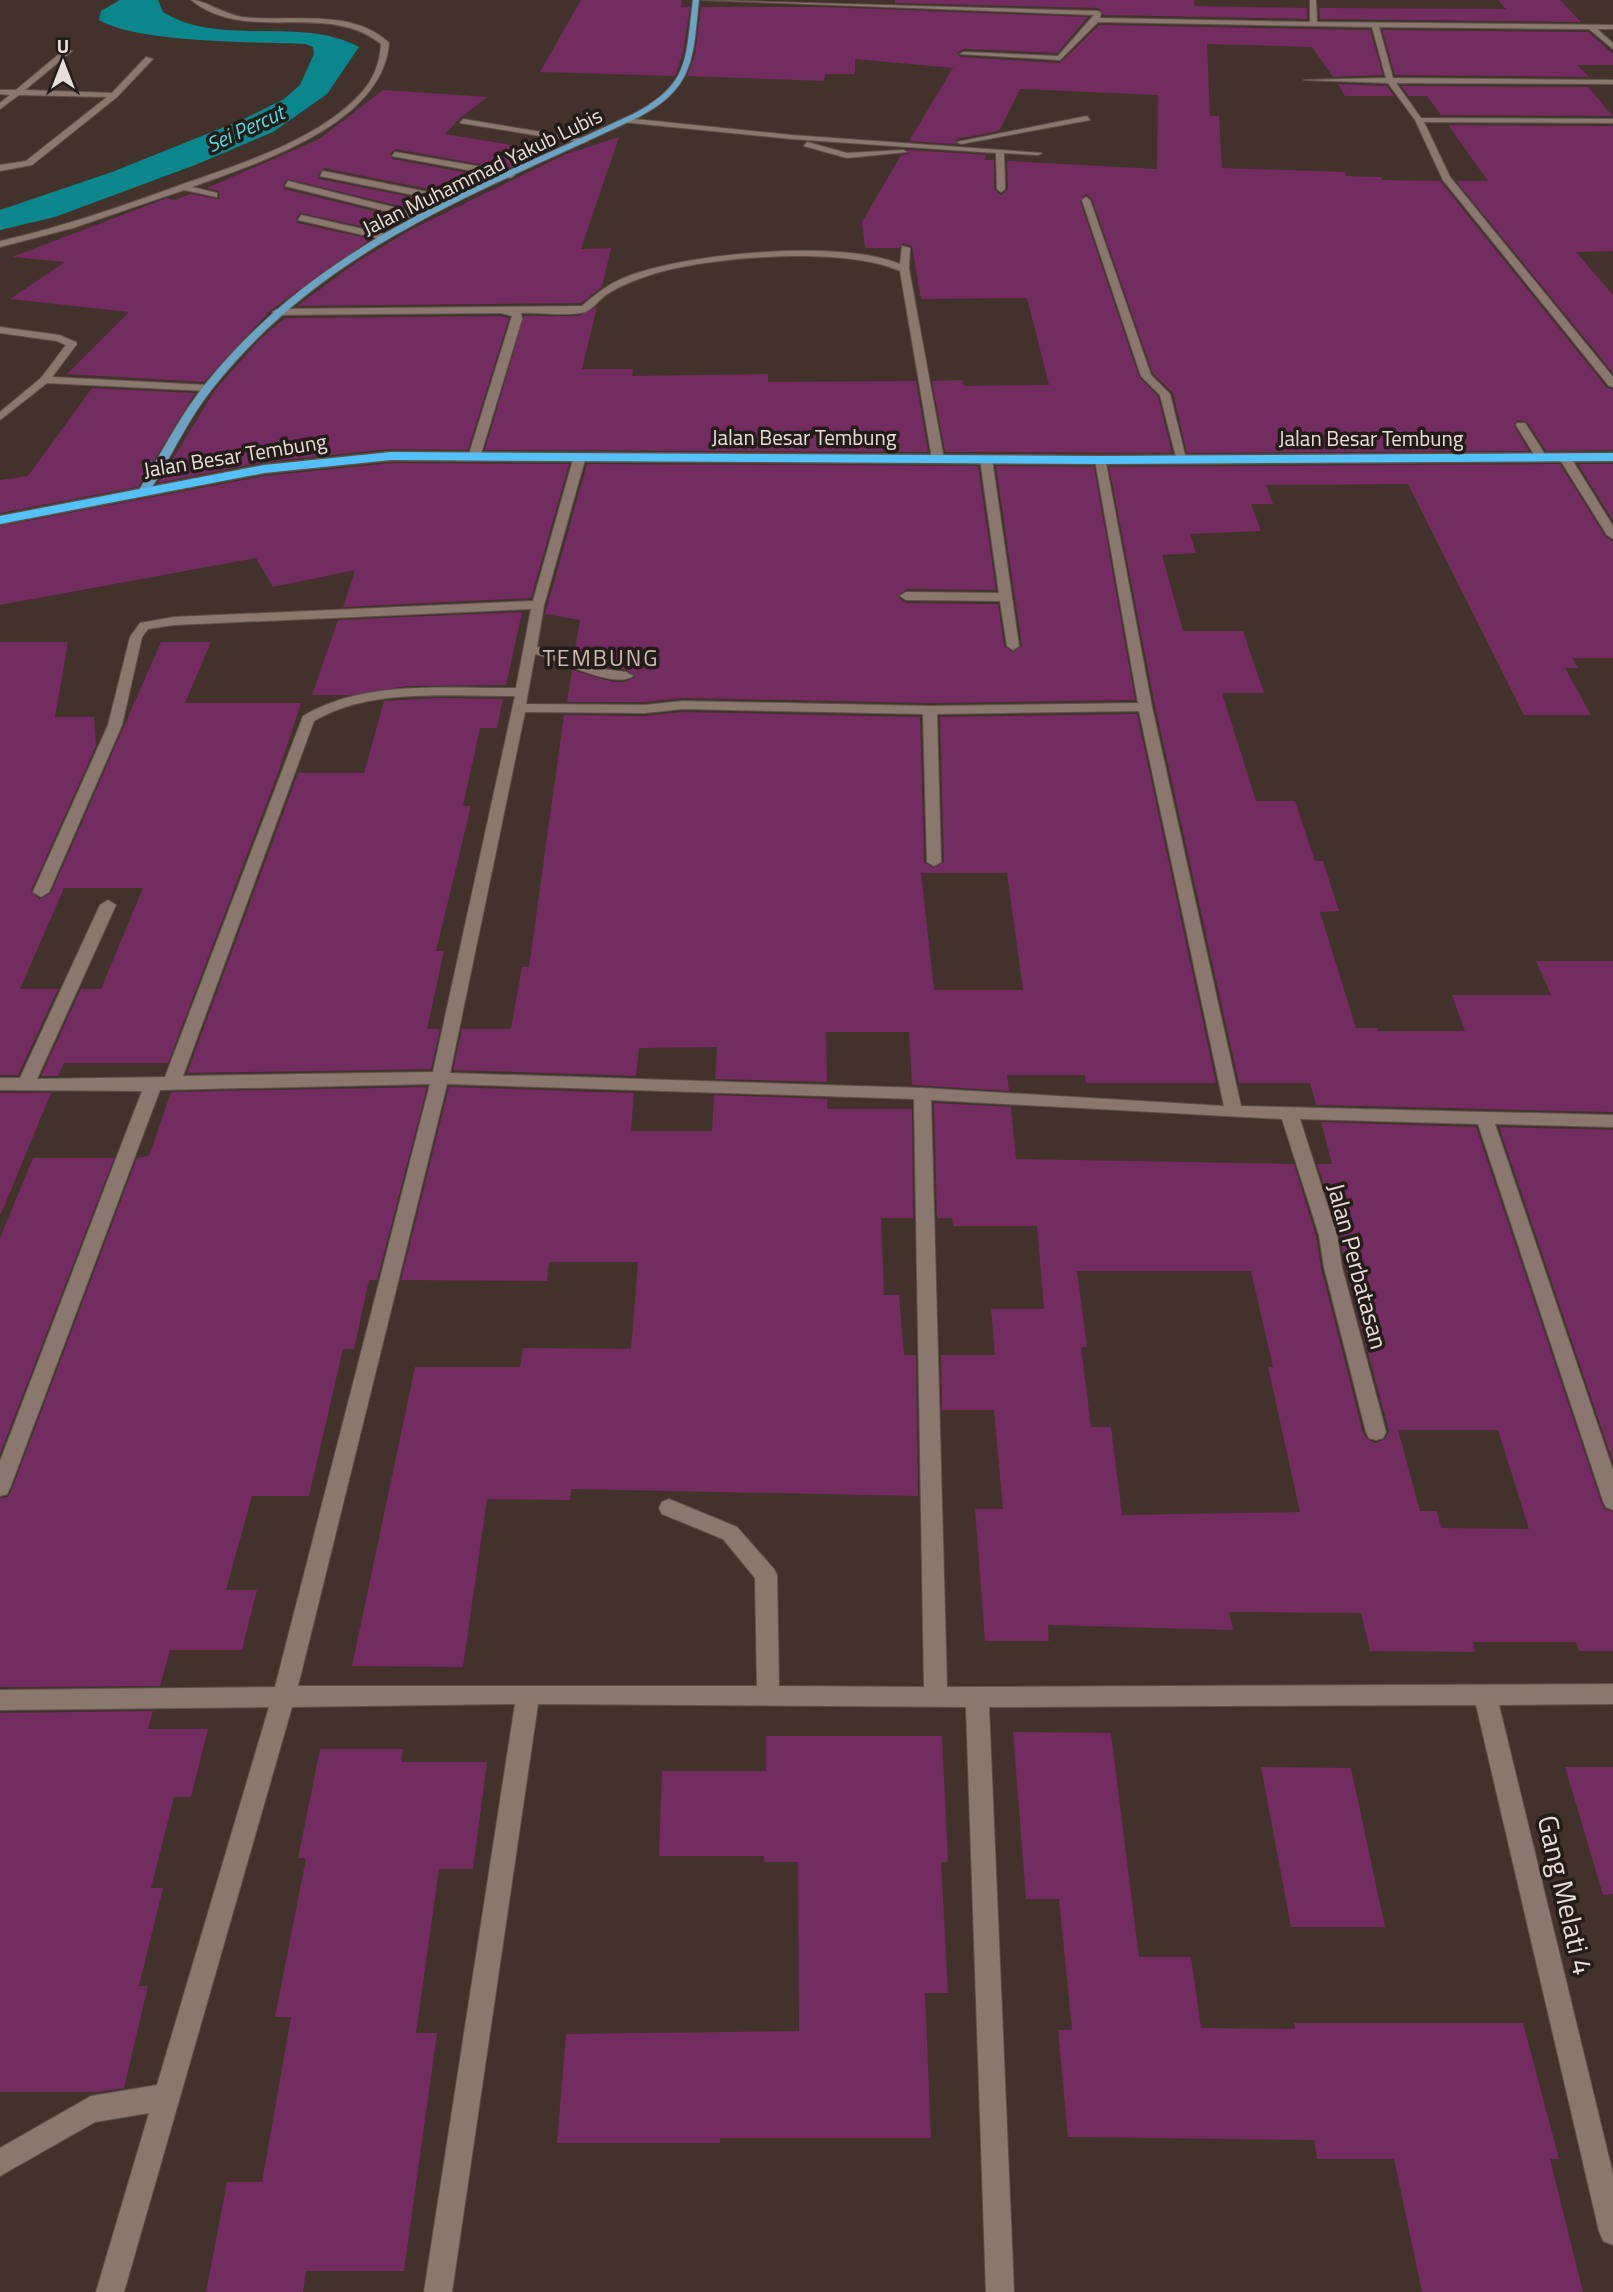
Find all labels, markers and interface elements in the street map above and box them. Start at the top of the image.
north arrow [28,28,98,98]
text: U [57,31,69,60]
water label: Sei Percut [201,95,291,160]
street label: Jalan Muhammad Yakub Lubis [356,99,608,243]
street label: Jalan Besar Tembung [711,421,897,453]
street label: Jalan Besar Tembung [1278,422,1464,454]
street label: Jalan Besar Tembung [141,425,329,485]
district label: TEMBUNG [543,640,659,675]
street label: Jalan Perbatasan [1319,1179,1397,1353]
street label: Gang Melati 4 [1527,1811,1605,1979]

